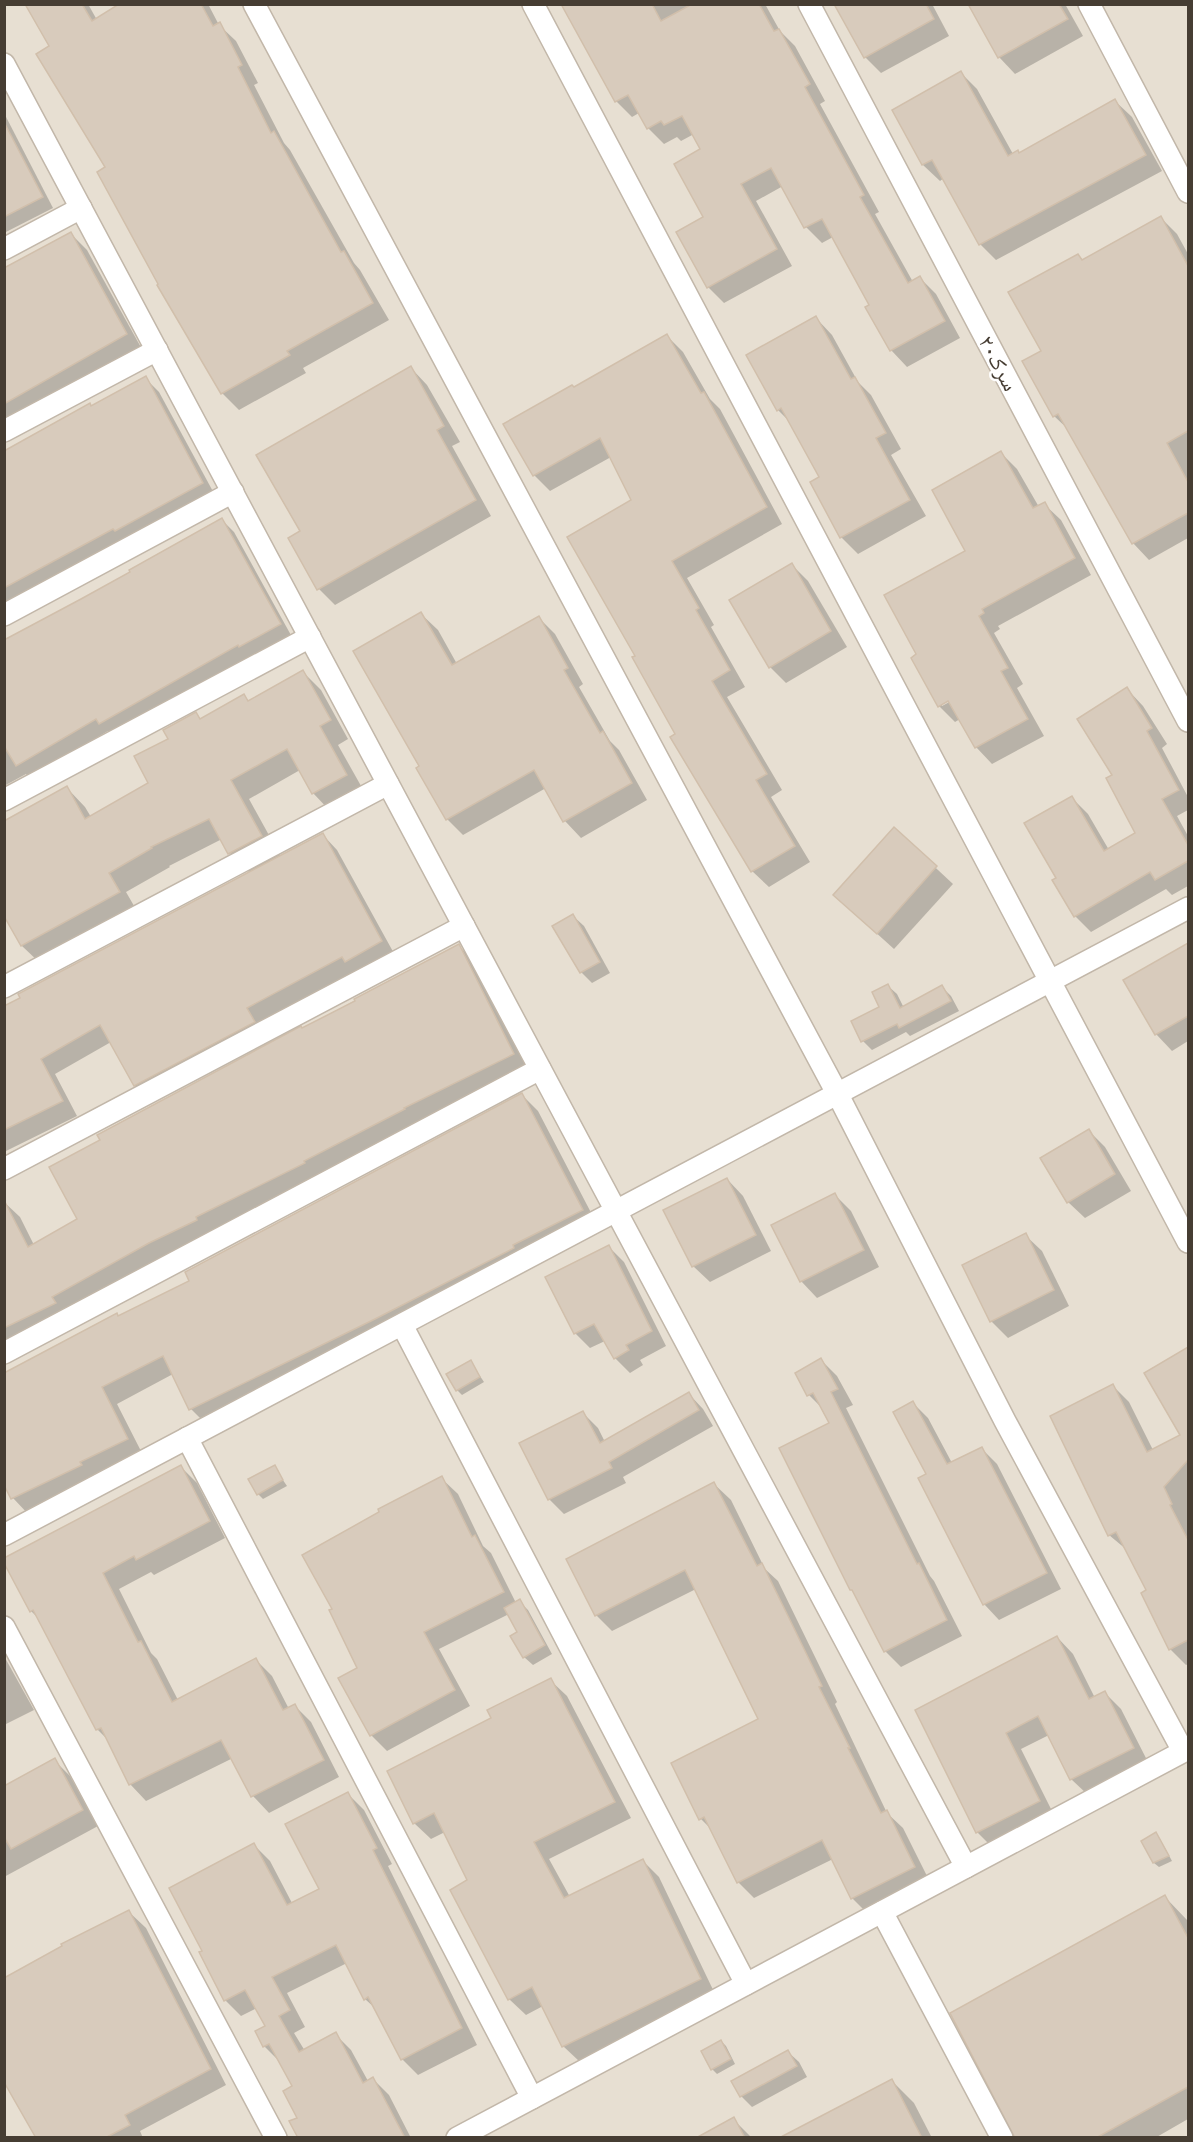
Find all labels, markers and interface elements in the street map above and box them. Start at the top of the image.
street label: سرک۲۰ [973,331,1024,396]

